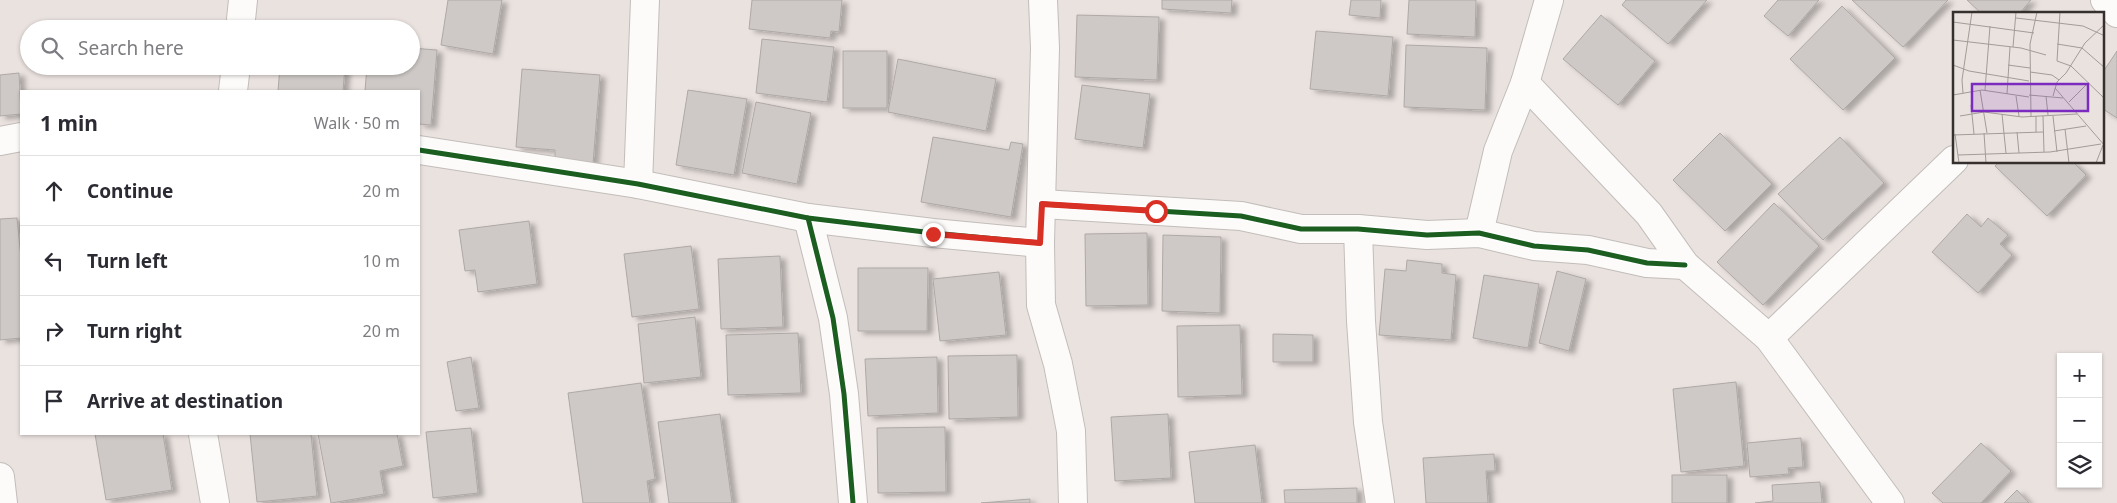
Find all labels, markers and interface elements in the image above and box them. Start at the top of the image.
inset map [1953,12,2104,164]
search box [20,20,420,75]
icon: search [38,34,66,62]
text: Search here [78,35,184,61]
text: 1 min [40,109,98,137]
text: Walk · 50 m [314,112,400,134]
icon: ahead [40,177,68,205]
text: Continue [87,178,173,204]
text: 20 m [363,180,400,202]
route start [1145,200,1168,223]
route end [922,223,945,246]
icon: left [40,247,68,275]
text: Turn left [87,248,168,274]
text: 10 m [363,250,400,272]
icon: right [40,317,68,345]
text: Turn right [87,318,182,344]
text: 20 m [363,320,400,342]
map controls [2057,353,2102,488]
button: + [2057,353,2102,398]
icon: arrive [40,387,68,415]
text: Arrive at destination [87,388,283,414]
button: − [2057,398,2102,443]
button: layers [2057,443,2102,488]

